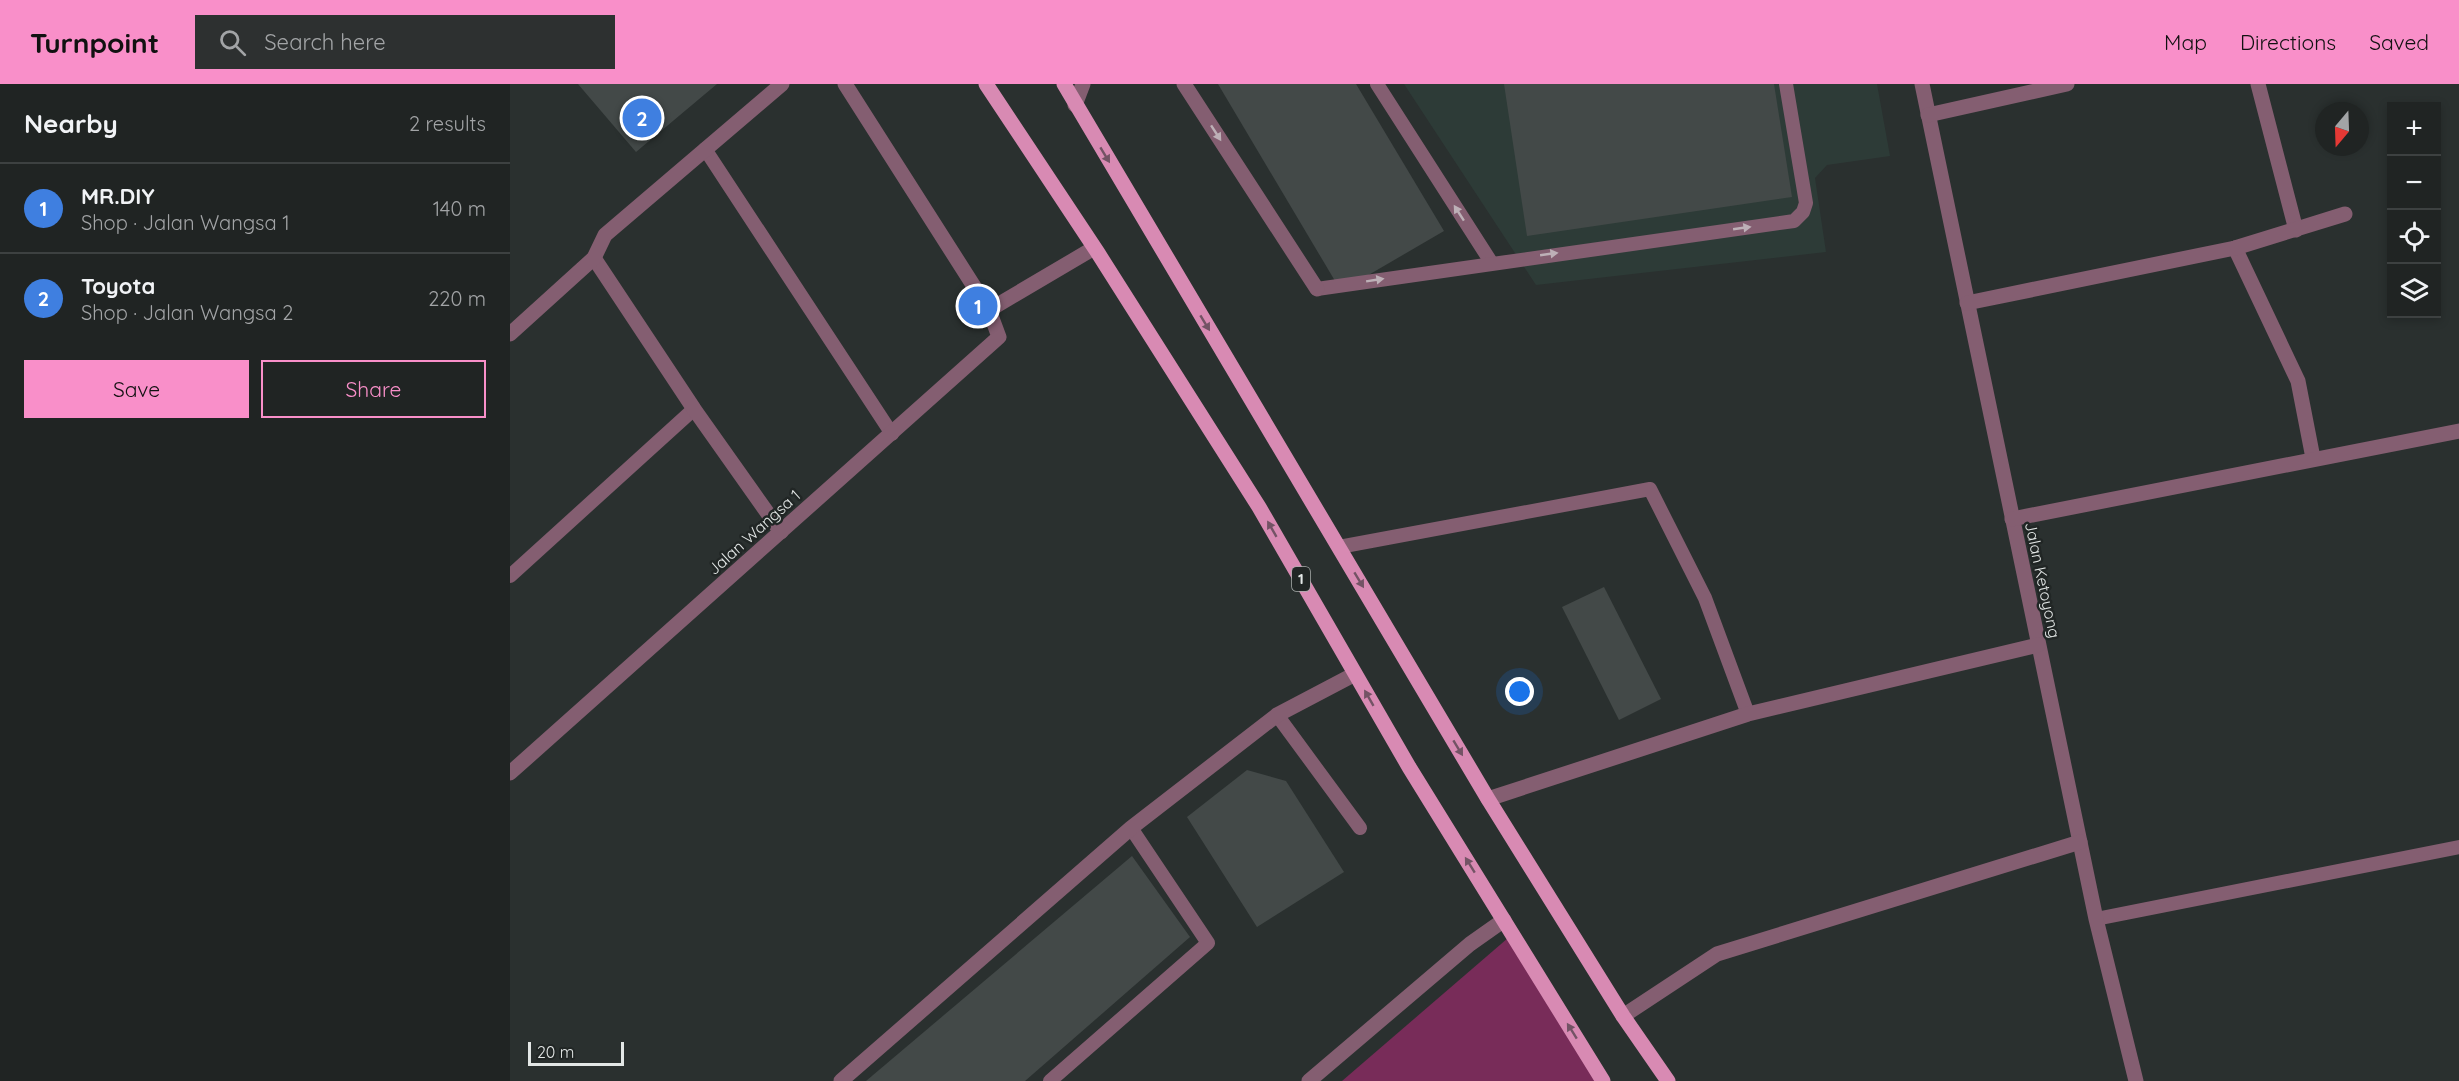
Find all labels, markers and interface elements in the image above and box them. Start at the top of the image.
search box [195,15,615,69]
text: Turnpoint [30,25,159,60]
icon: search [216,26,249,59]
text: Search here [264,28,386,56]
text: Map [2164,29,2207,55]
text: Directions [2240,29,2336,55]
text: Saved [2369,29,2429,55]
pin: 2 [622,96,662,141]
north arrow [2315,102,2369,156]
map controls [2387,102,2441,318]
button: + [2387,102,2441,156]
text: Nearby [24,107,118,140]
text: 2 results [409,111,486,136]
one-way arrow [1210,125,1221,141]
one-way arrow [1100,147,1111,163]
button: − [2387,156,2441,210]
text: MR.DIY [81,182,155,210]
text: 1 [40,196,47,221]
text: 140 m [433,196,486,221]
one-way arrow [1454,205,1465,221]
text: Shop · Jalan Wangsa 1 [81,210,290,235]
button: locate [2387,210,2441,264]
one-way arrow [1733,223,1752,232]
one-way arrow [1539,250,1558,259]
button: layers [2387,264,2441,318]
text: Toyota [81,272,155,300]
one-way arrow [1365,276,1384,285]
pin: 1 [958,284,998,328]
text: 2 [38,286,49,311]
text: 220 m [428,286,486,311]
text: Shop · Jalan Wangsa 2 [81,300,293,325]
one-way arrow [1200,315,1210,332]
button: Save [24,360,249,418]
button: Share [261,360,486,418]
street label: Jalan Wangsa 1 [704,485,804,579]
one-way arrow [1267,520,1277,537]
street label: Jalan Ketoyong [2021,520,2065,640]
road number: 1 [1292,567,1310,591]
one-way arrow [1353,572,1364,588]
your location [1505,677,1534,706]
one-way arrow [1364,690,1375,706]
one-way arrow [1453,740,1464,756]
one-way arrow [1464,857,1475,873]
one-way arrow [1567,1023,1578,1039]
scale bar [528,1039,624,1066]
text: 20 m [537,1042,574,1062]

